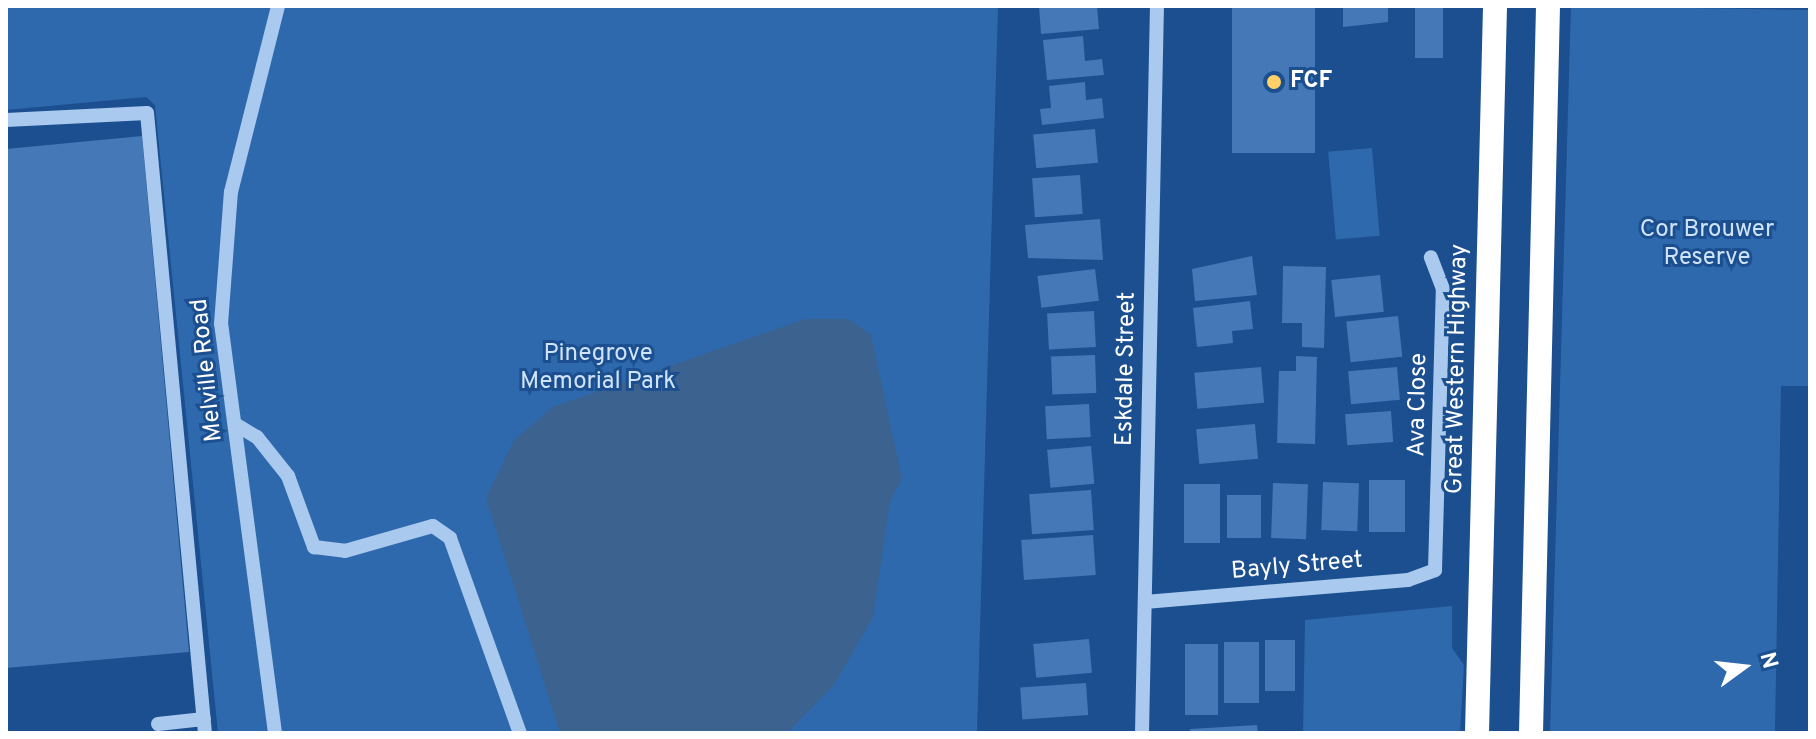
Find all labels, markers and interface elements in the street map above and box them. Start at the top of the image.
place label: FCF [1290,68,1332,96]
marker: FCF [1265,73,1283,91]
park label: Cor Brouwer Reserve [1640,217,1774,273]
street label: Great Western Highway [1441,243,1475,495]
street label: Eskdale Street [1111,292,1143,446]
street label: Melville Road [186,297,230,443]
park label: Pinegrove Memorial Park [520,341,676,397]
street label: Ava Close [1404,353,1434,457]
street label: Bayly Street [1230,547,1364,587]
north arrow [1704,627,1784,707]
text: N [1753,650,1783,672]

